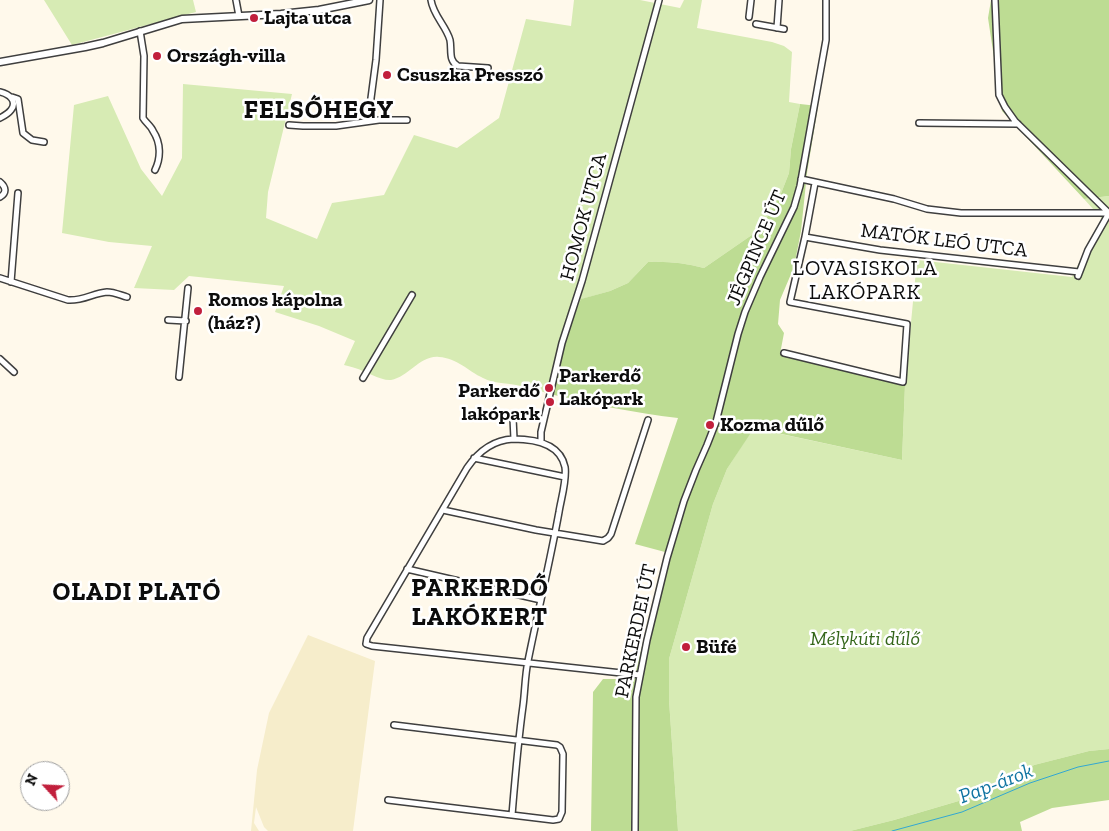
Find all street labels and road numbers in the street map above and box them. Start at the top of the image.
street label: HOMOK UTCA [555,151,613,283]
street label: JÉGPINCE ÚT [722,187,792,309]
street label: MATÓK LEÓ UTCA [859,219,1029,263]
street label: PARKERDEI ÚT [610,562,662,700]

